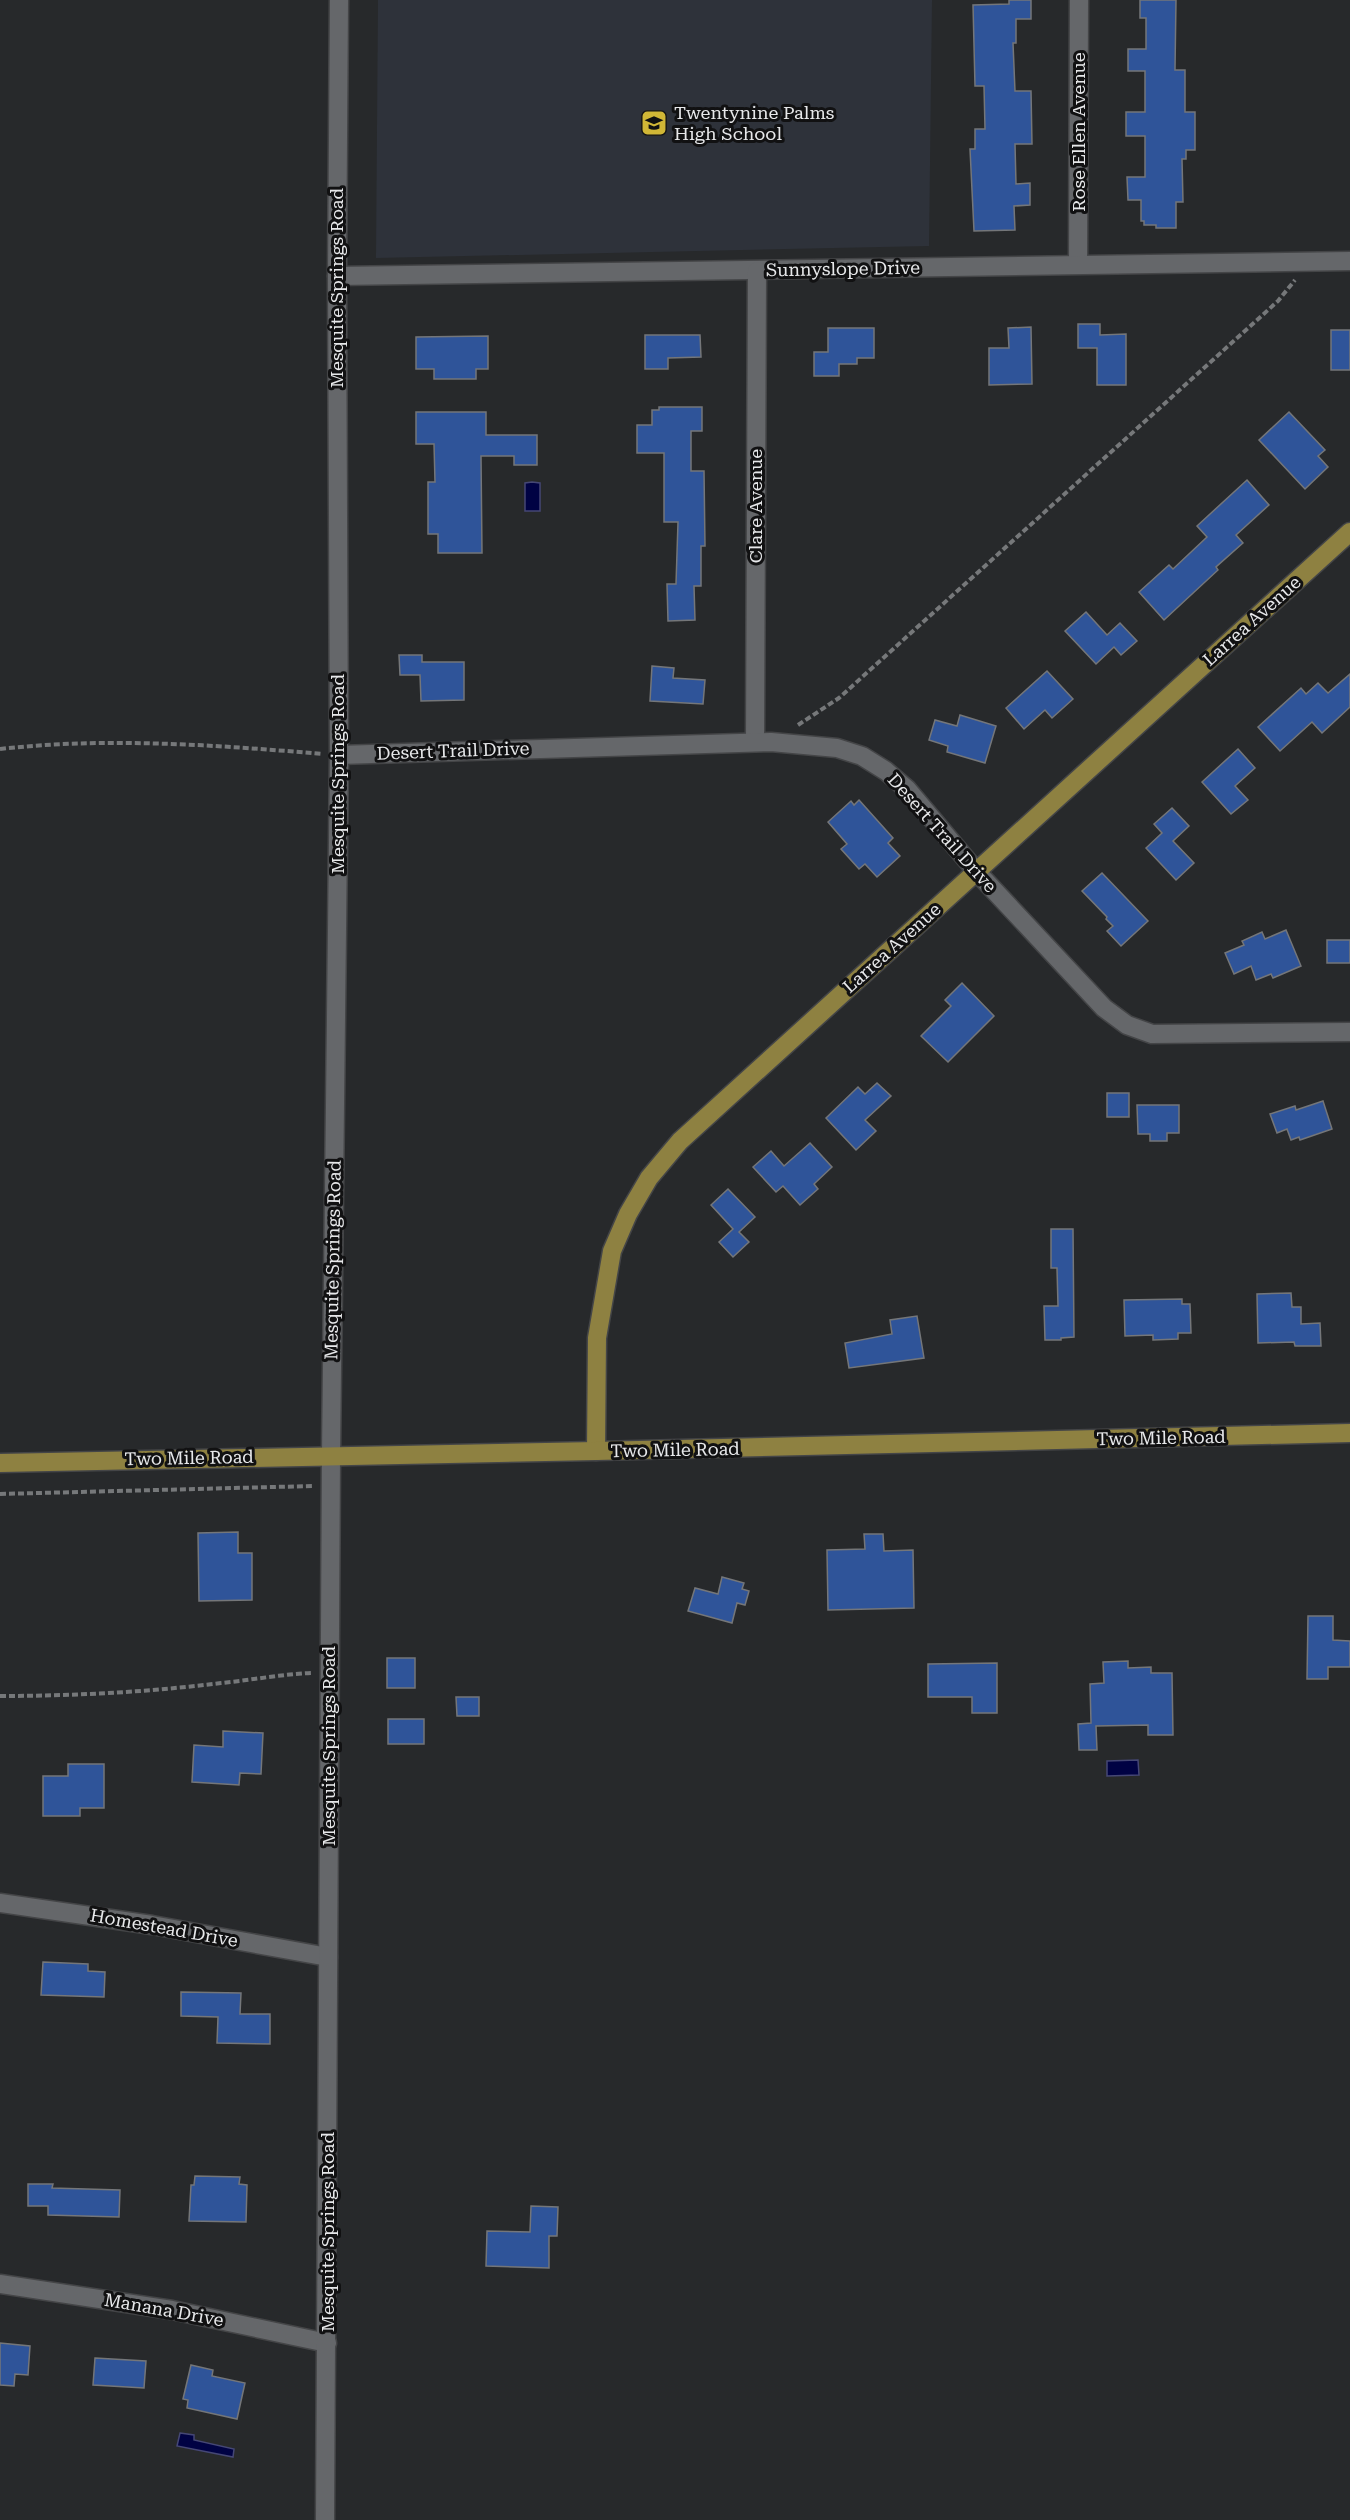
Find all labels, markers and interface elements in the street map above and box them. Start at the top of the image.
street label: Rose Ellen Avenue [1068,52,1089,212]
place label: Twentynine Palms High School [674,102,834,144]
school or university icon: Twentynine Palms High School [639,108,669,138]
street label: Mesquite Springs Road [326,188,347,388]
street label: Sunnyslope Drive [766,257,920,280]
street label: Clare Avenue [745,449,766,563]
street label: Larrea Avenue [1198,571,1305,670]
street label: Mesquite Springs Road [327,674,348,874]
street label: Desert Trail Drive [376,737,530,764]
street label: Desert Trail Drive [883,769,1001,897]
street label: Larrea Avenue [838,898,945,997]
street label: Mesquite Springs Road [320,1159,345,1360]
street label: Two Mile Road [1096,1426,1226,1449]
street label: Two Mile Road [610,1438,740,1461]
street label: Two Mile Road [124,1446,254,1469]
street label: Mesquite Springs Road [318,1646,339,1846]
street label: Homestead Drive [89,1904,240,1951]
street label: Mesquite Springs Road [317,2132,338,2332]
street label: Manana Drive [103,2289,226,2330]

